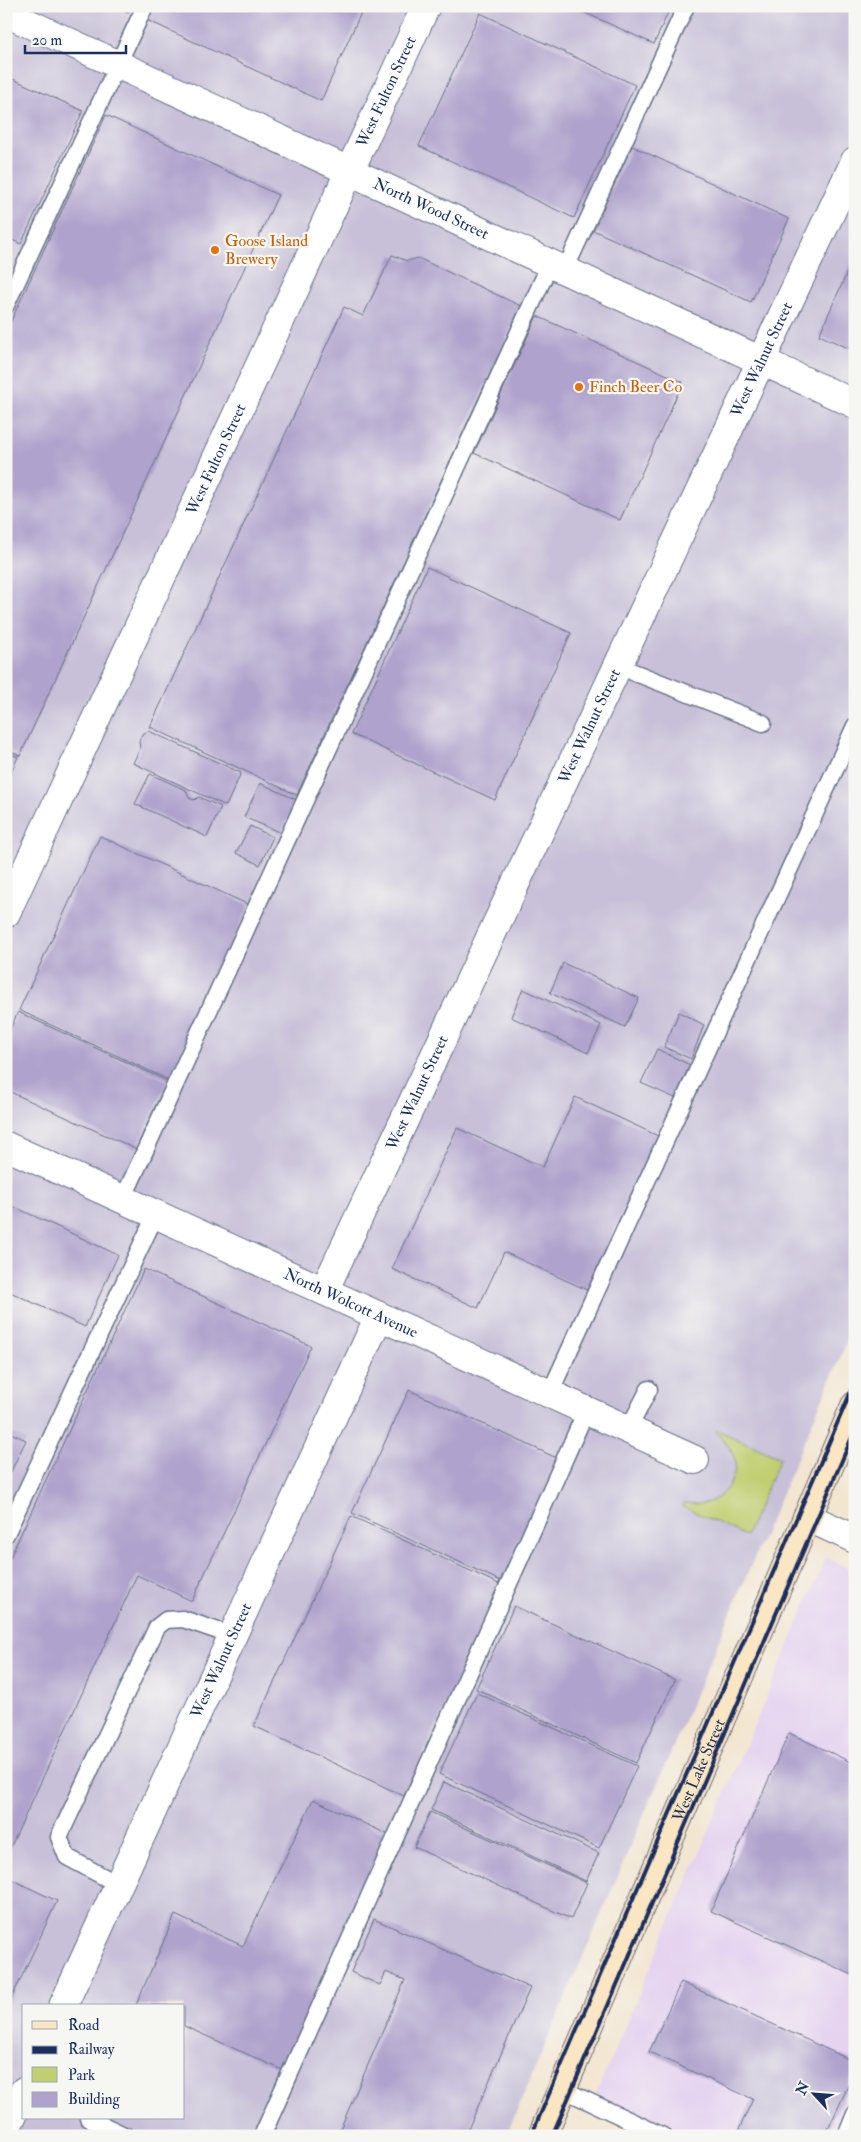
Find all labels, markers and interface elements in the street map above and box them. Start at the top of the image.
scale bar [25,22,126,54]
text: 20 m [32,31,62,50]
street label: West Fulton Street [351,33,421,152]
street label: North Wood Street [370,174,492,244]
place label: Goose Island Brewery [225,231,308,269]
marker: Goose Island Brewery [209,244,221,256]
street label: West Walnut Street [726,299,797,421]
place label: Finch Beer Co [589,377,682,397]
marker: Finch Beer Co [573,381,585,393]
street label: West Fulton Street [181,400,251,519]
street label: West Walnut Street [553,666,625,788]
street label: West Walnut Street [381,1032,453,1154]
street label: North Wolcott Avenue [281,1264,421,1343]
street label: West Walnut Street [186,1600,256,1722]
street label: West Lake Street [668,1716,730,1826]
legend [22,2004,185,2120]
text: Road [68,2016,100,2035]
text: Railway [68,2040,115,2059]
text: Park [68,2066,95,2085]
north arrow [788,2070,838,2120]
text: N [792,2079,813,2099]
text: Building [68,2090,120,2109]

